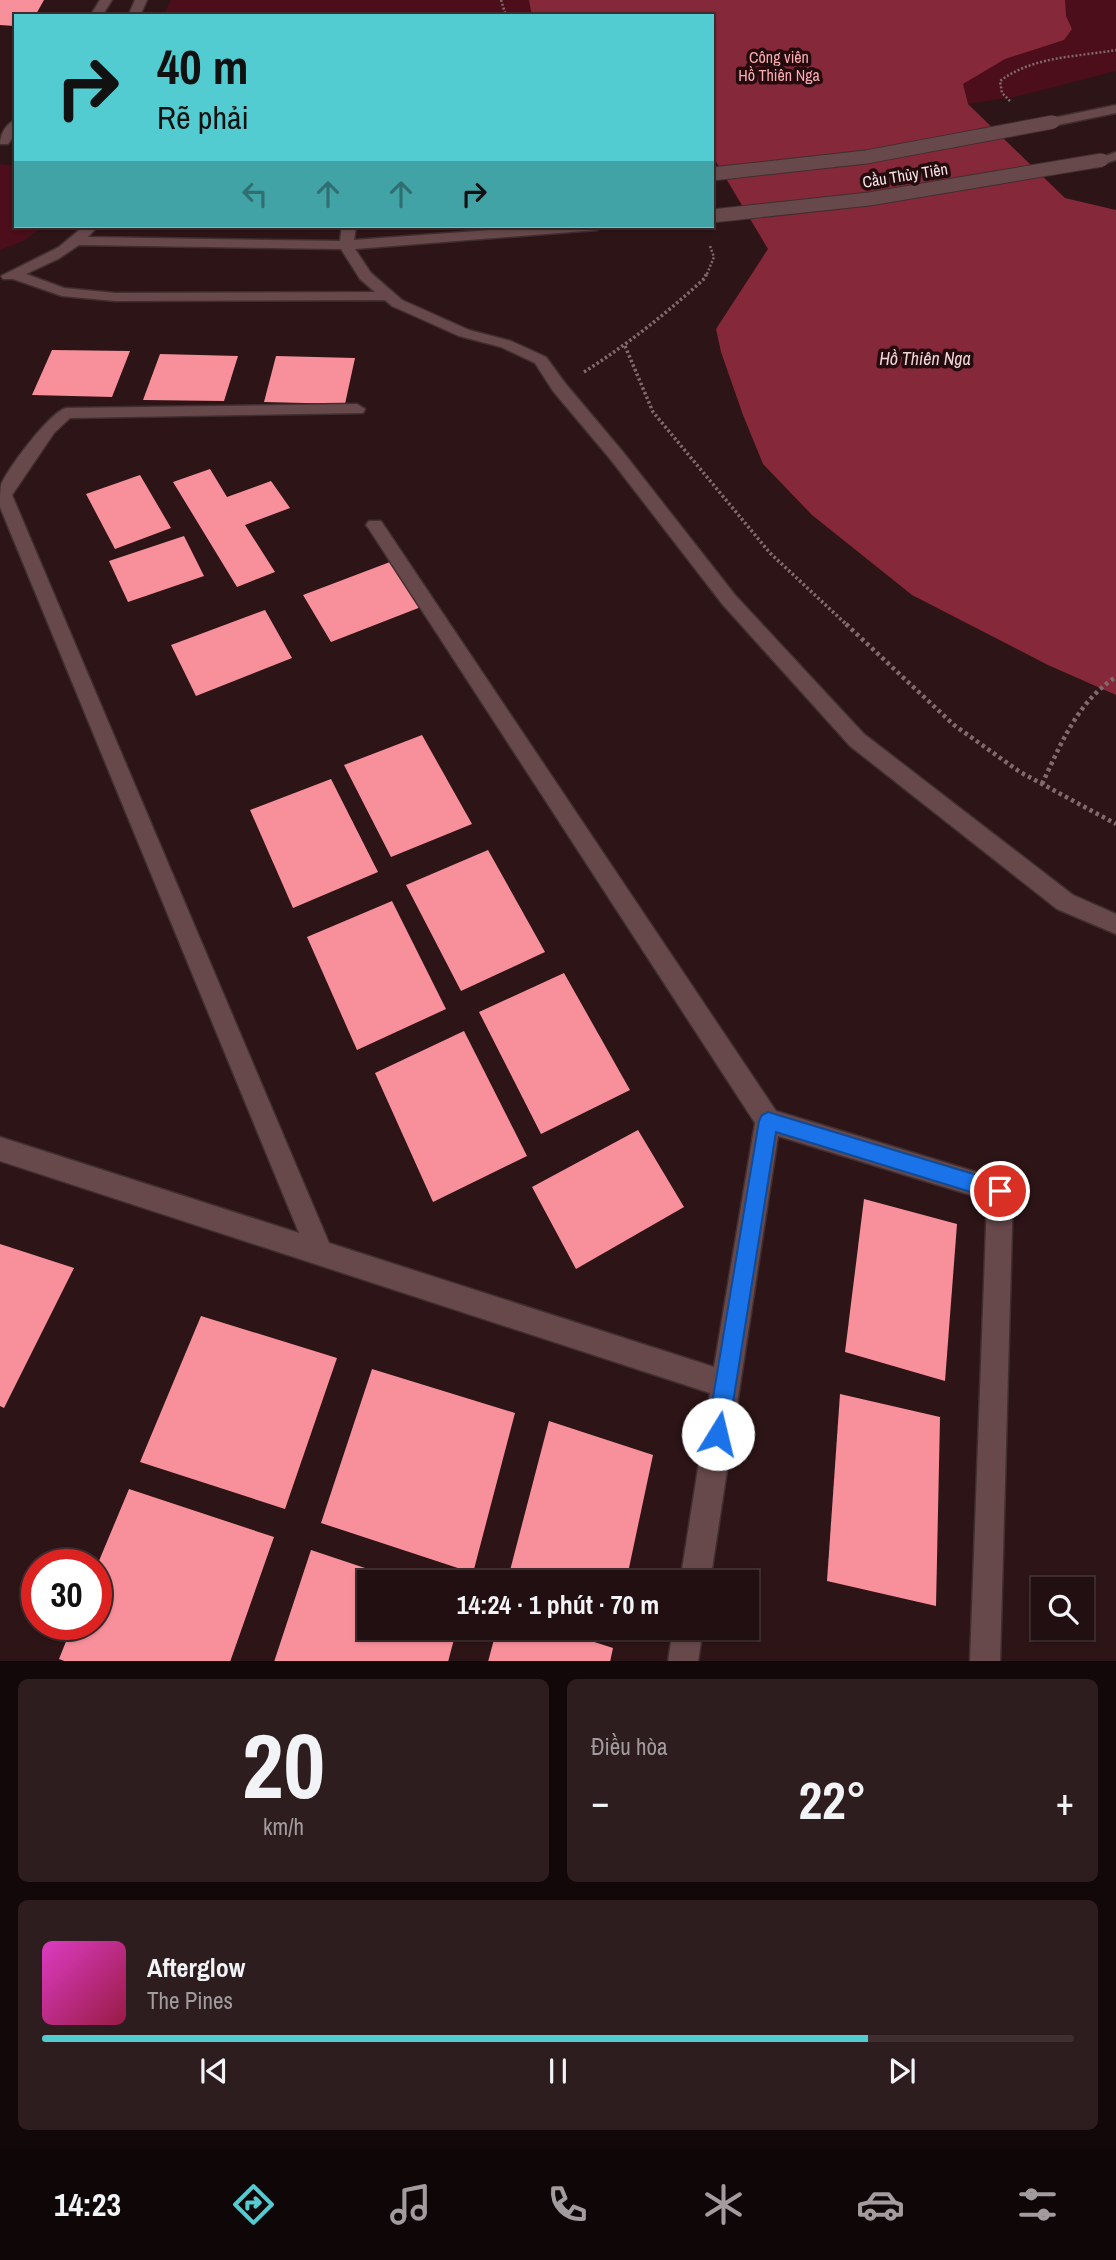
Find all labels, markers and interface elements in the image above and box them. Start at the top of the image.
text: 40 m [157,33,249,99]
icon: right [42,42,133,133]
park label: Công viên Hồ Thiên Nga [738,46,820,86]
text: Rẽ phải [157,96,249,139]
street label: Cầu Thủy Tiên [861,157,949,193]
icon: left [236,175,274,213]
icon: ahead [309,175,347,213]
icon: ahead [382,175,420,213]
icon: right [455,175,493,213]
water label: Hồ Thiên Nga [879,346,971,371]
pin [970,1161,1030,1221]
icon: arrive [981,1172,1019,1210]
position arrow [681,1397,755,1471]
speed limit sign: 30 [21,1549,112,1640]
map controls [1031,1577,1094,1640]
button: search [1031,1577,1094,1640]
text: 14:24 · 1 phút · 70 m [457,1587,659,1622]
text: 20 [242,1704,325,1826]
text: Điều hòa [591,1731,668,1762]
text: 22° [798,1765,867,1835]
text: − [591,1776,609,1827]
text: + [1056,1776,1074,1827]
text: km/h [263,1811,304,1842]
text: Afterglow [147,1950,245,1985]
text: The Pines [147,1985,233,2016]
icon: previous [195,2052,233,2090]
icon: pause [539,2052,577,2090]
icon: next [883,2052,921,2090]
icon: directions [229,2180,278,2229]
icon: music [386,2180,435,2229]
icon: phone [543,2180,592,2229]
icon: climate [699,2180,748,2229]
icon: car [856,2180,905,2229]
icon: filters [1013,2180,1062,2229]
text: 14:23 [54,2183,121,2226]

